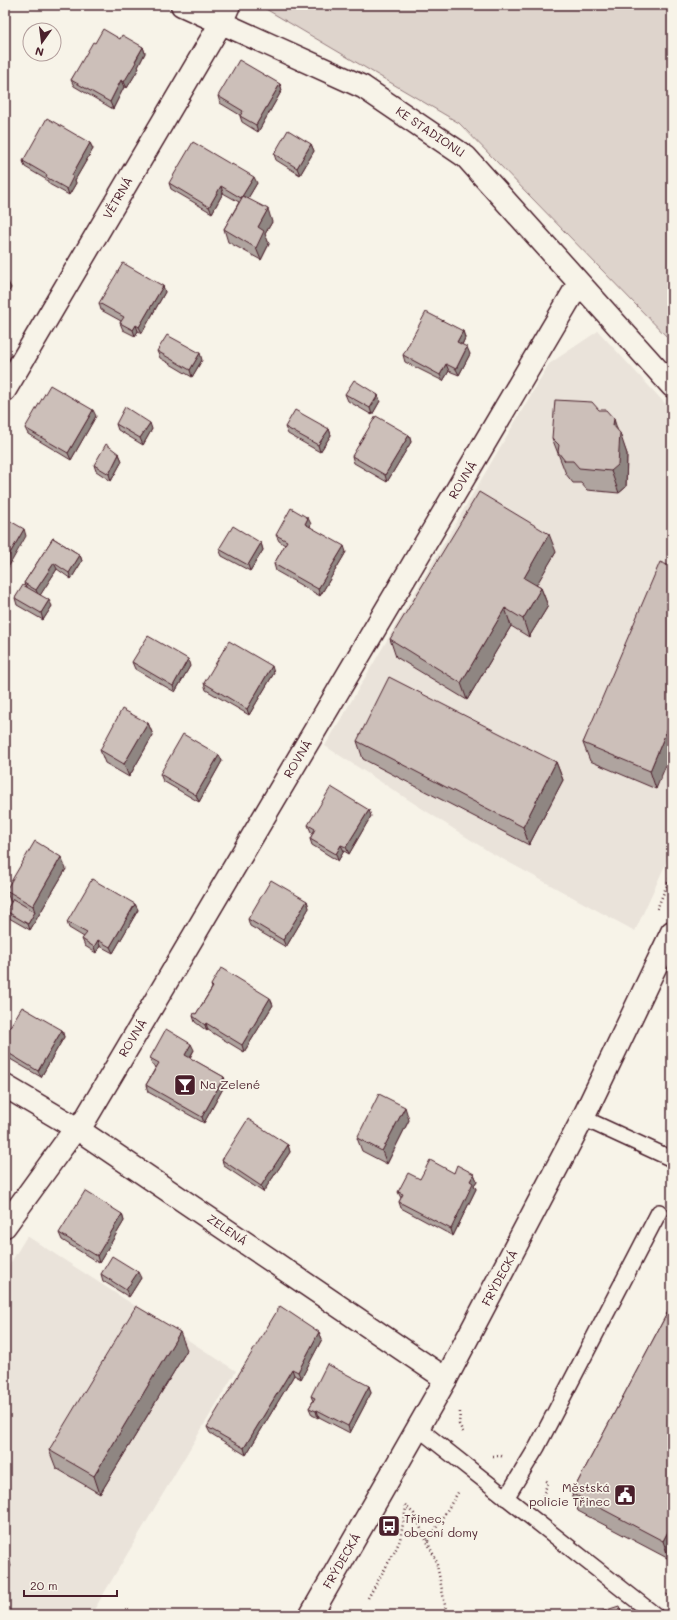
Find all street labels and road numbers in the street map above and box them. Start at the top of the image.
street label: KE STADIONU [393,102,468,160]
street label: VĚTRNÁ [99,174,136,221]
street label: ROVNÁ [444,457,480,502]
street label: ROVNÁ [279,736,315,781]
street label: ROVNÁ [114,1015,150,1060]
street label: ZELENÁ [204,1210,251,1248]
street label: FRÝDECKÁ [478,1247,521,1308]
street label: FRÝDECKÁ [319,1530,363,1591]

